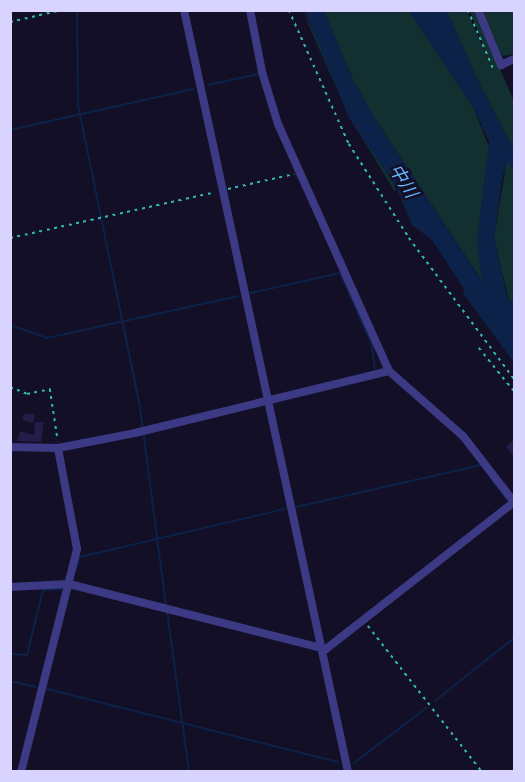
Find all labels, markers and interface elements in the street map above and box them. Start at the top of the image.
water label: 中川 [384,160,422,202]

